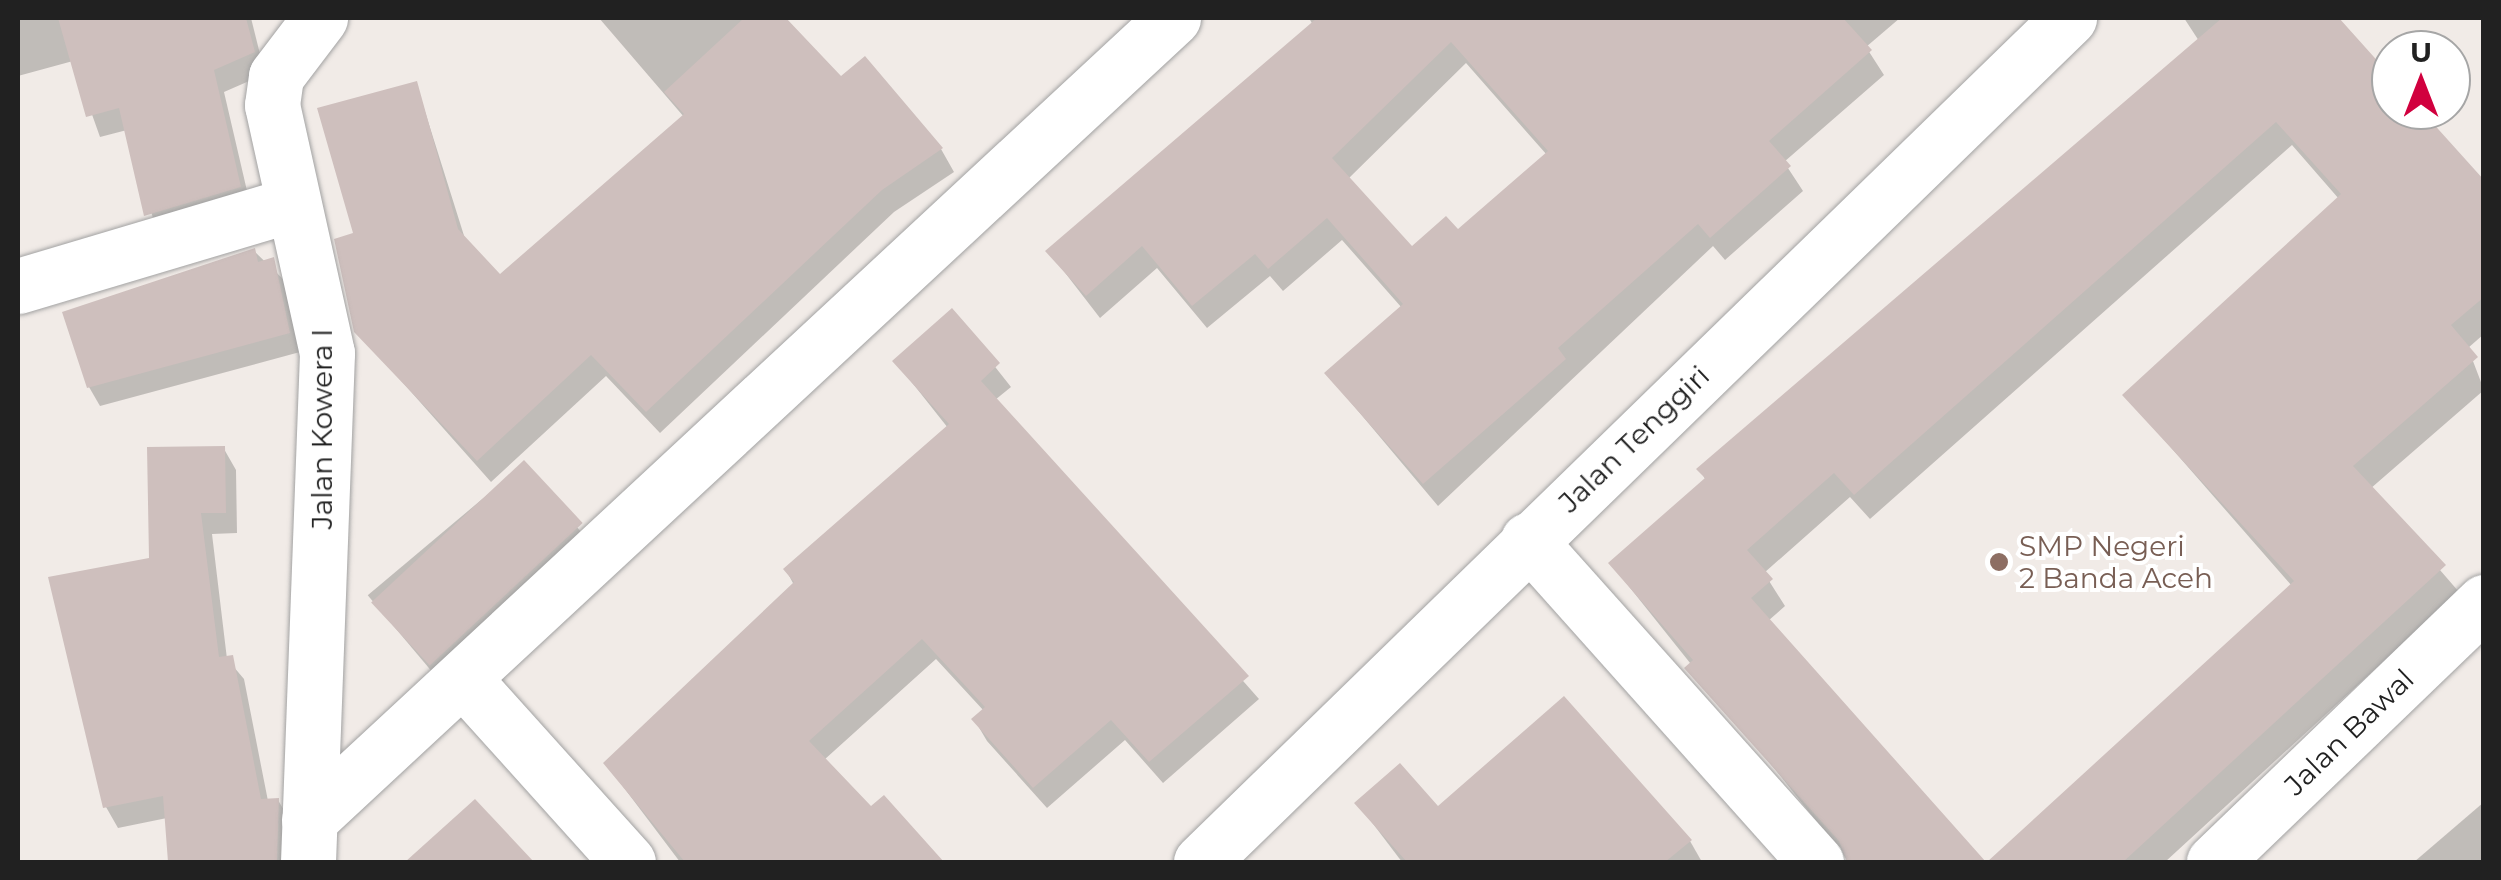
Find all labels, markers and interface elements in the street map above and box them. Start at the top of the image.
north arrow [2371,30,2471,130]
text: U [2410,35,2432,69]
street label: Jalan Kowera I [305,329,339,529]
street label: Jalan Tenggiri [1552,359,1716,519]
place label: SMP Negeri 2 Banda Aceh [2019,529,2213,595]
marker: SMP Negeri 2 Banda Aceh [1988,551,2010,573]
street label: Jalan Bawal [2278,662,2420,802]

